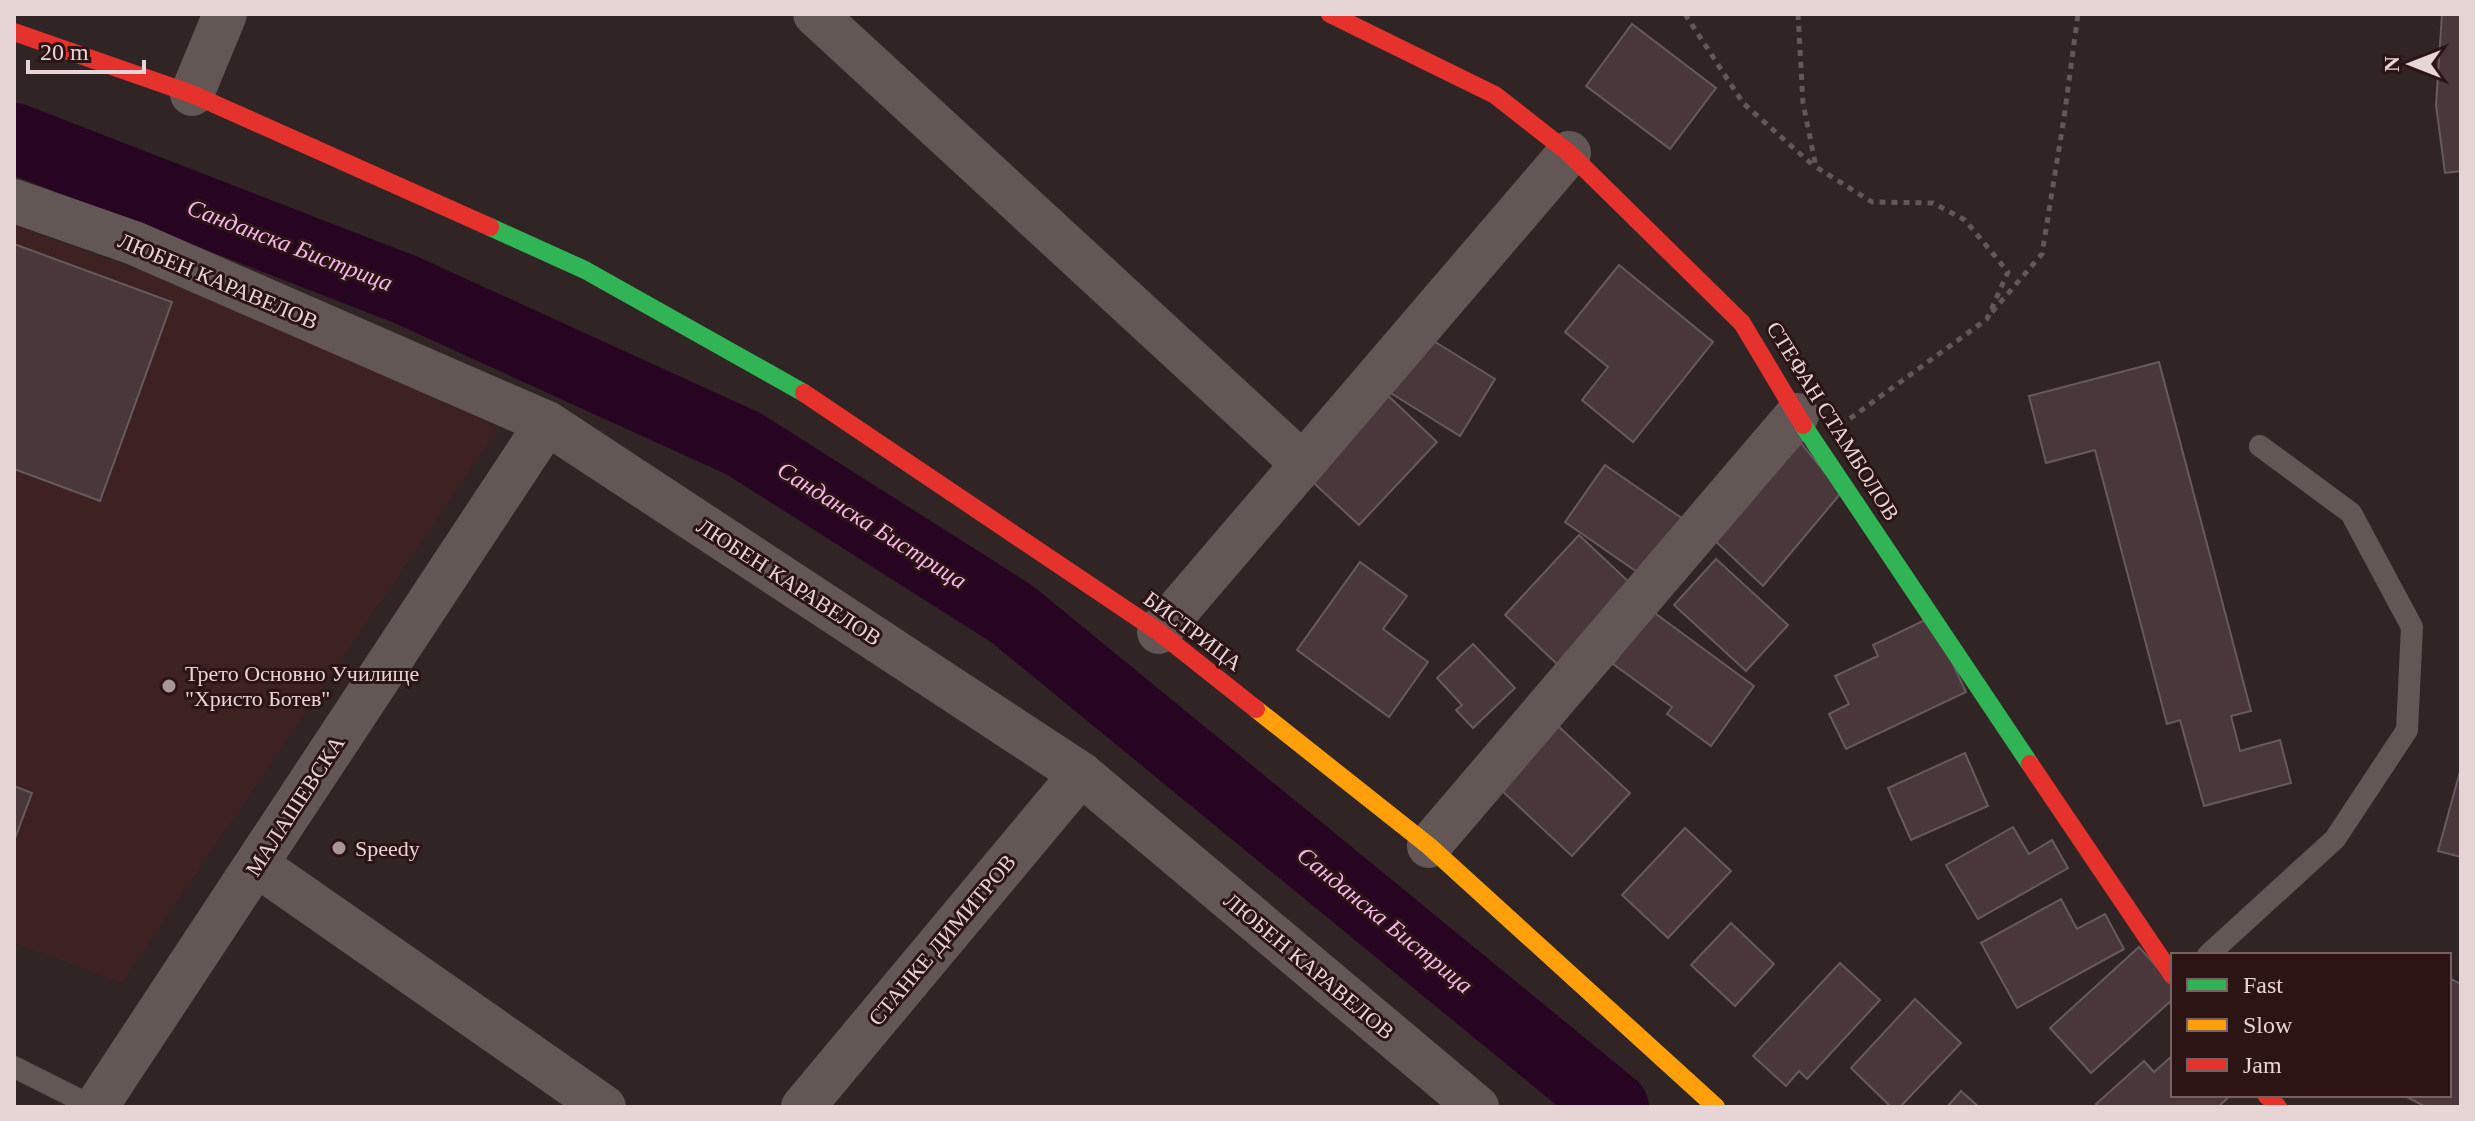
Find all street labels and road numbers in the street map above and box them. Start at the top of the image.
street label: ЛЮБЕН КАРАВЕЛОВ [115,228,321,334]
street label: СТЕФАН СТАМБОЛОВ [1761,317,1905,525]
street label: ЛЮБЕН КАРАВЕЛОВ [692,513,886,651]
street label: БИСТРИЦА [1139,586,1247,676]
street label: МАЛАШЕВСКА [240,731,350,881]
street label: СТАНКЕ ДИМИТРОВ [863,850,1021,1030]
street label: ЛЮБЕН КАРАВЕЛОВ [1219,888,1399,1044]

